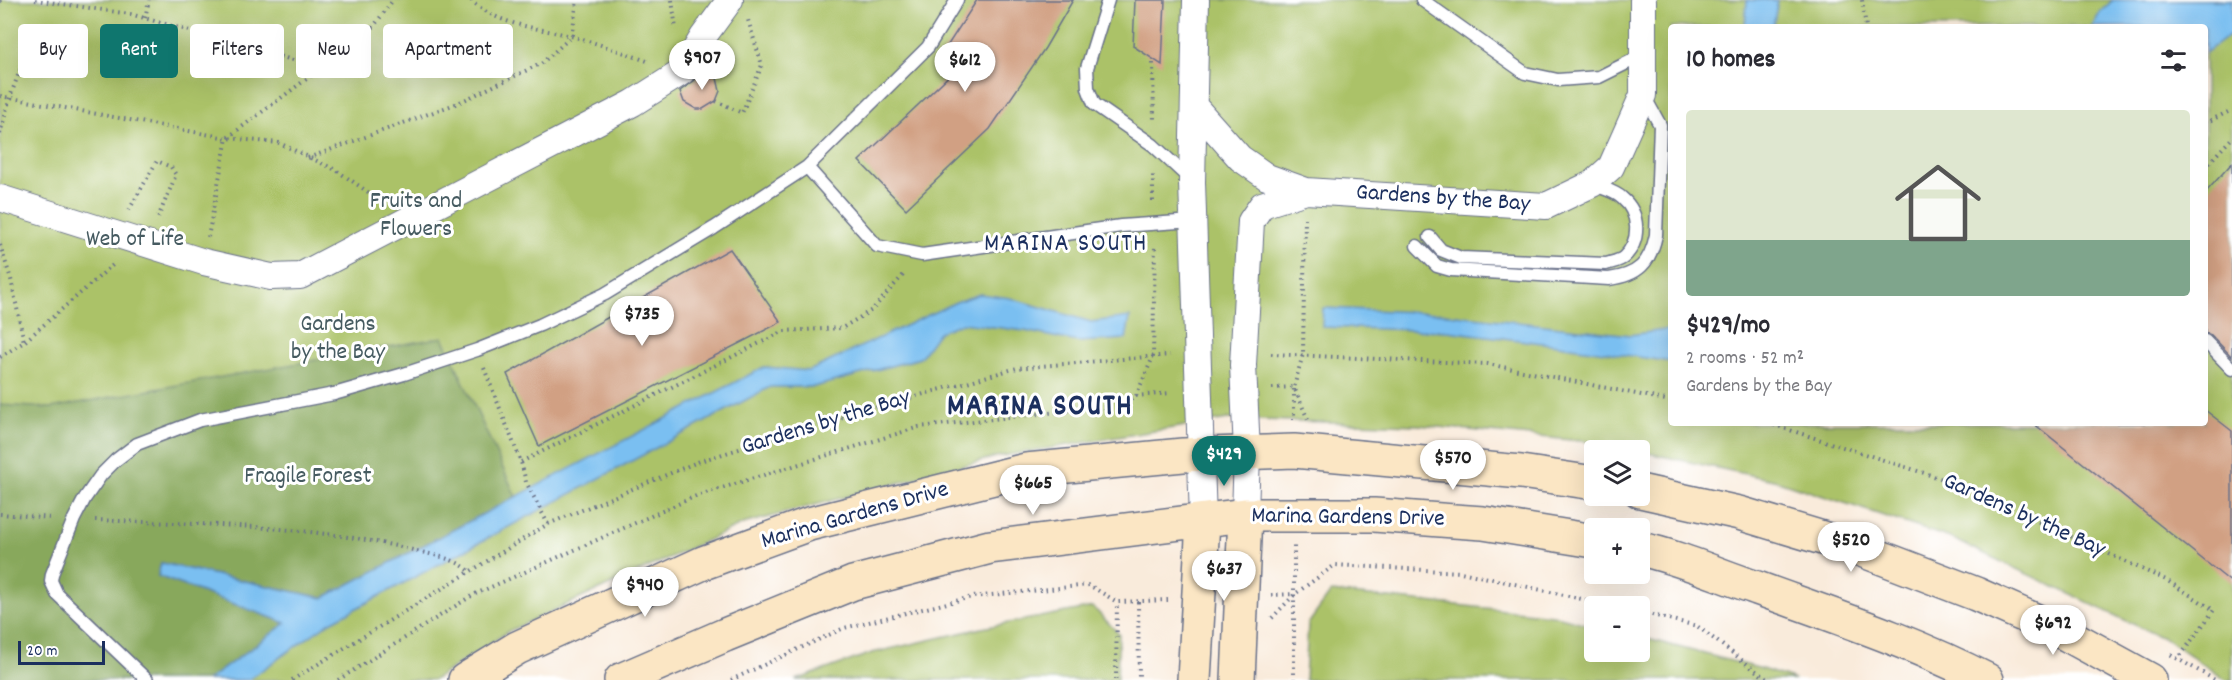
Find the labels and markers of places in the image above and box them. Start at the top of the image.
pin: $907 [666,40,738,91]
pin: $612 [929,42,1001,93]
pin: $735 [606,296,678,347]
pin: $429 [1188,436,1260,487]
pin: $570 [1417,440,1489,491]
pin: $665 [997,465,1069,516]
pin: $520 [1815,522,1887,573]
pin: $637 [1188,551,1260,602]
pin: $940 [609,567,681,618]
pin: $692 [2017,605,2089,656]

